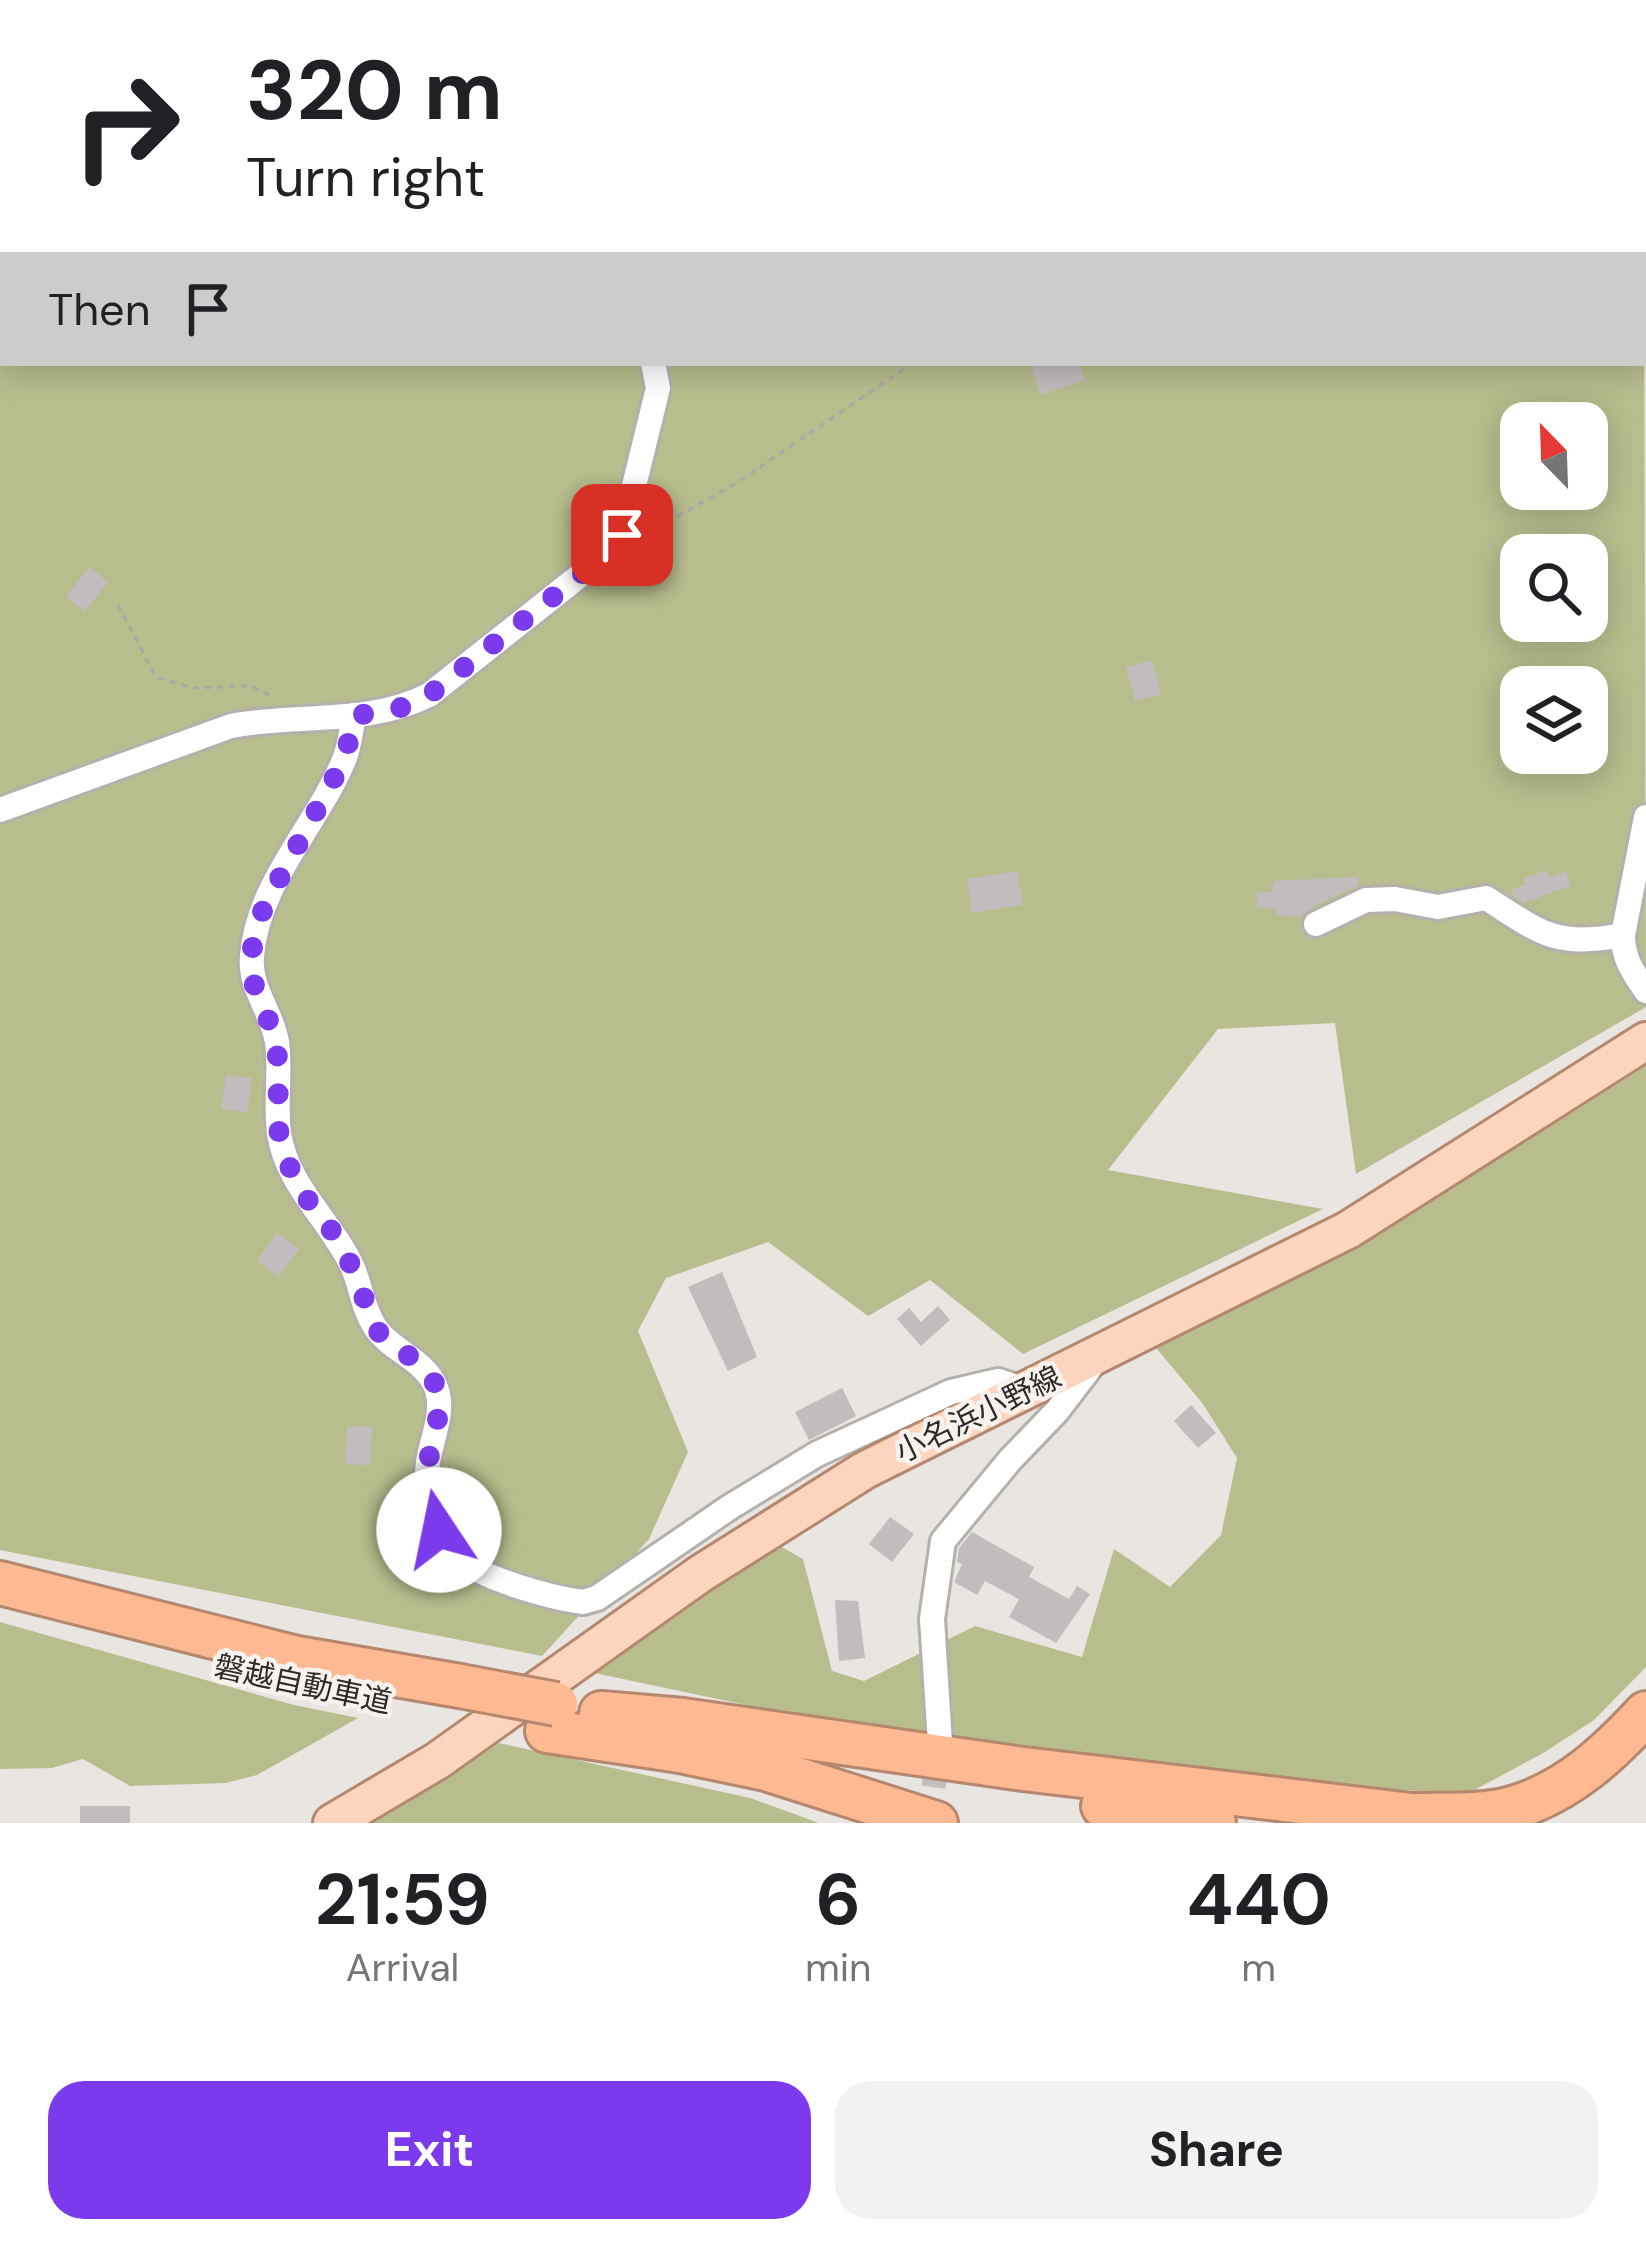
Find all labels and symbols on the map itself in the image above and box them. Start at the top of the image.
north arrow [1500,402,1608,510]
pin [571,484,673,586]
street label: 小名浜小野線 [889,1357,1067,1471]
position arrow [376,1467,502,1593]
street label: 磐越自動車道 [211,1646,395,1722]

